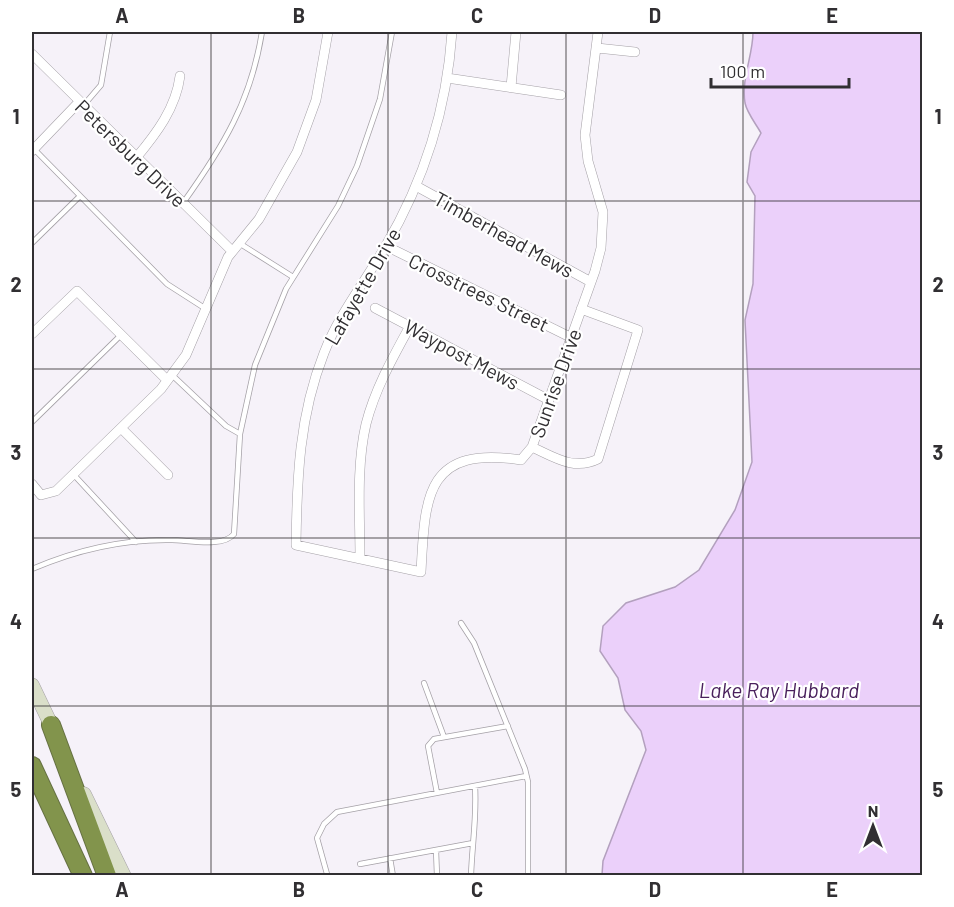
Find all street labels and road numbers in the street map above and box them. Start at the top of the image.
street label: Petersburg Drive [71,94,191,212]
street label: Timberhead Mews [430,186,578,282]
street label: Lafayette Drive [319,223,405,349]
street label: Crosstrees Street [405,248,553,336]
street label: Waypost Mews [400,314,524,394]
street label: Sunrise Drive [524,325,586,441]

